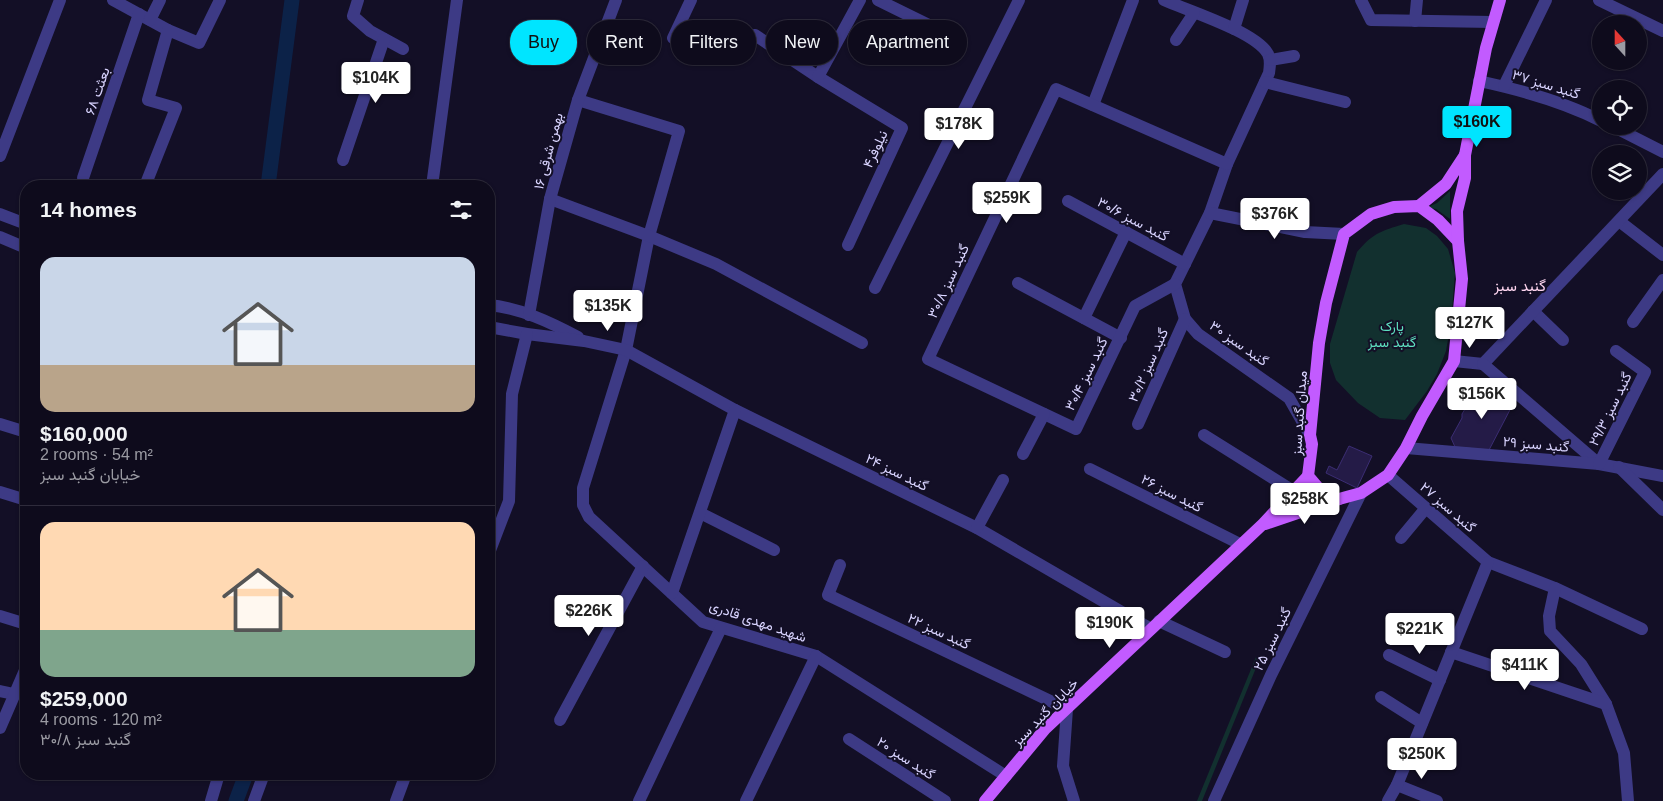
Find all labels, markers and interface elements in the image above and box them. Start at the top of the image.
north arrow [1592,15,1648,70]
map controls [1592,15,1647,200]
chip: Buy [510,20,577,65]
chip: Rent [587,20,661,65]
chip: Filters [671,20,756,65]
chip: New [766,20,838,65]
chip: Apartment [848,20,967,65]
pin: $104K [341,62,411,104]
street label: بعثت ۶۸ [81,65,114,117]
street label: گنبد سبز ۳۷ [1510,66,1582,103]
text: $104K [352,69,400,86]
button: locate [1592,80,1647,135]
pin: $160K [1442,106,1512,148]
pin: $178K [924,108,994,150]
street label: بهمن شرقی ۱۶ [530,111,567,191]
text: $160K [1453,113,1501,130]
text: $178K [935,115,983,132]
street label: نیلوفر۴ [859,128,892,171]
button: layers [1592,145,1647,200]
pin: $259K [972,182,1042,224]
text: $259K [983,189,1031,206]
street label: گنبد سبز ۳۰/۶ [1094,194,1171,245]
icon: filters [447,196,475,224]
text: 14 homes [40,198,137,221]
pin: $376K [1240,198,1310,240]
text: $376K [1251,205,1299,222]
street label: گنبد سبز ۳۰/۸ [924,242,973,321]
district label: گنبد سبز [1493,277,1546,295]
icon: home [213,289,303,379]
pin: $135K [573,290,643,332]
text: $135K [584,297,632,314]
pin: $127K [1435,306,1505,349]
text: $127K [1446,314,1494,331]
street label: گنبد سبز ۳۰ [1206,317,1271,370]
park label: پارک گنبد سبز [1367,318,1416,351]
street label: گنبد سبز ۳۰/۲ [1125,326,1172,405]
street label: گنبد سبز ۳۰/۴ [1061,335,1111,414]
street label: میدان گنبد سبز [1288,370,1311,457]
street label: گنبد سبز ۲۹/۳ [1585,370,1636,449]
pin: $156K [1447,378,1517,420]
text: $156K [1458,385,1506,402]
text: $160,000 [40,422,128,445]
street label: گنبد سبز ۲۹ [1502,433,1570,456]
text: 2 rooms · 54 m² [40,446,153,463]
street label: گنبد سبز ۲۴ [863,450,931,495]
text: خیابان گنبد سبز [40,466,140,483]
street label: گنبد سبز ۲۶ [1138,471,1205,516]
street label: گنبد سبز ۲۷ [1416,479,1479,536]
pin: $258K [1270,482,1340,525]
text: $258K [1281,490,1329,507]
icon: home [213,555,303,645]
pin: $226K [554,594,624,637]
street label: شهید مهدی قادری [707,597,809,646]
text: $226K [565,602,613,619]
street label: گنبد سبز ۲۵ [1250,605,1295,673]
pin: $190K [1075,606,1145,649]
street label: گنبد سبز ۲۲ [905,610,973,653]
pin: $221K [1385,612,1455,655]
text: $190K [1086,614,1134,631]
text: $221K [1396,620,1444,637]
pin: $411K [1490,648,1560,691]
text: $411K [1502,656,1548,673]
street label: خیابان گنبد سبز [1008,675,1082,751]
text: $259,000 [40,687,128,710]
text: 4 rooms · 120 m² [40,711,162,728]
text: گنبد سبز ۳۰/۸ [40,731,131,748]
street label: گنبد سبز ۲۰ [874,733,938,783]
pin: $250K [1387,738,1457,780]
text: $250K [1398,745,1446,762]

